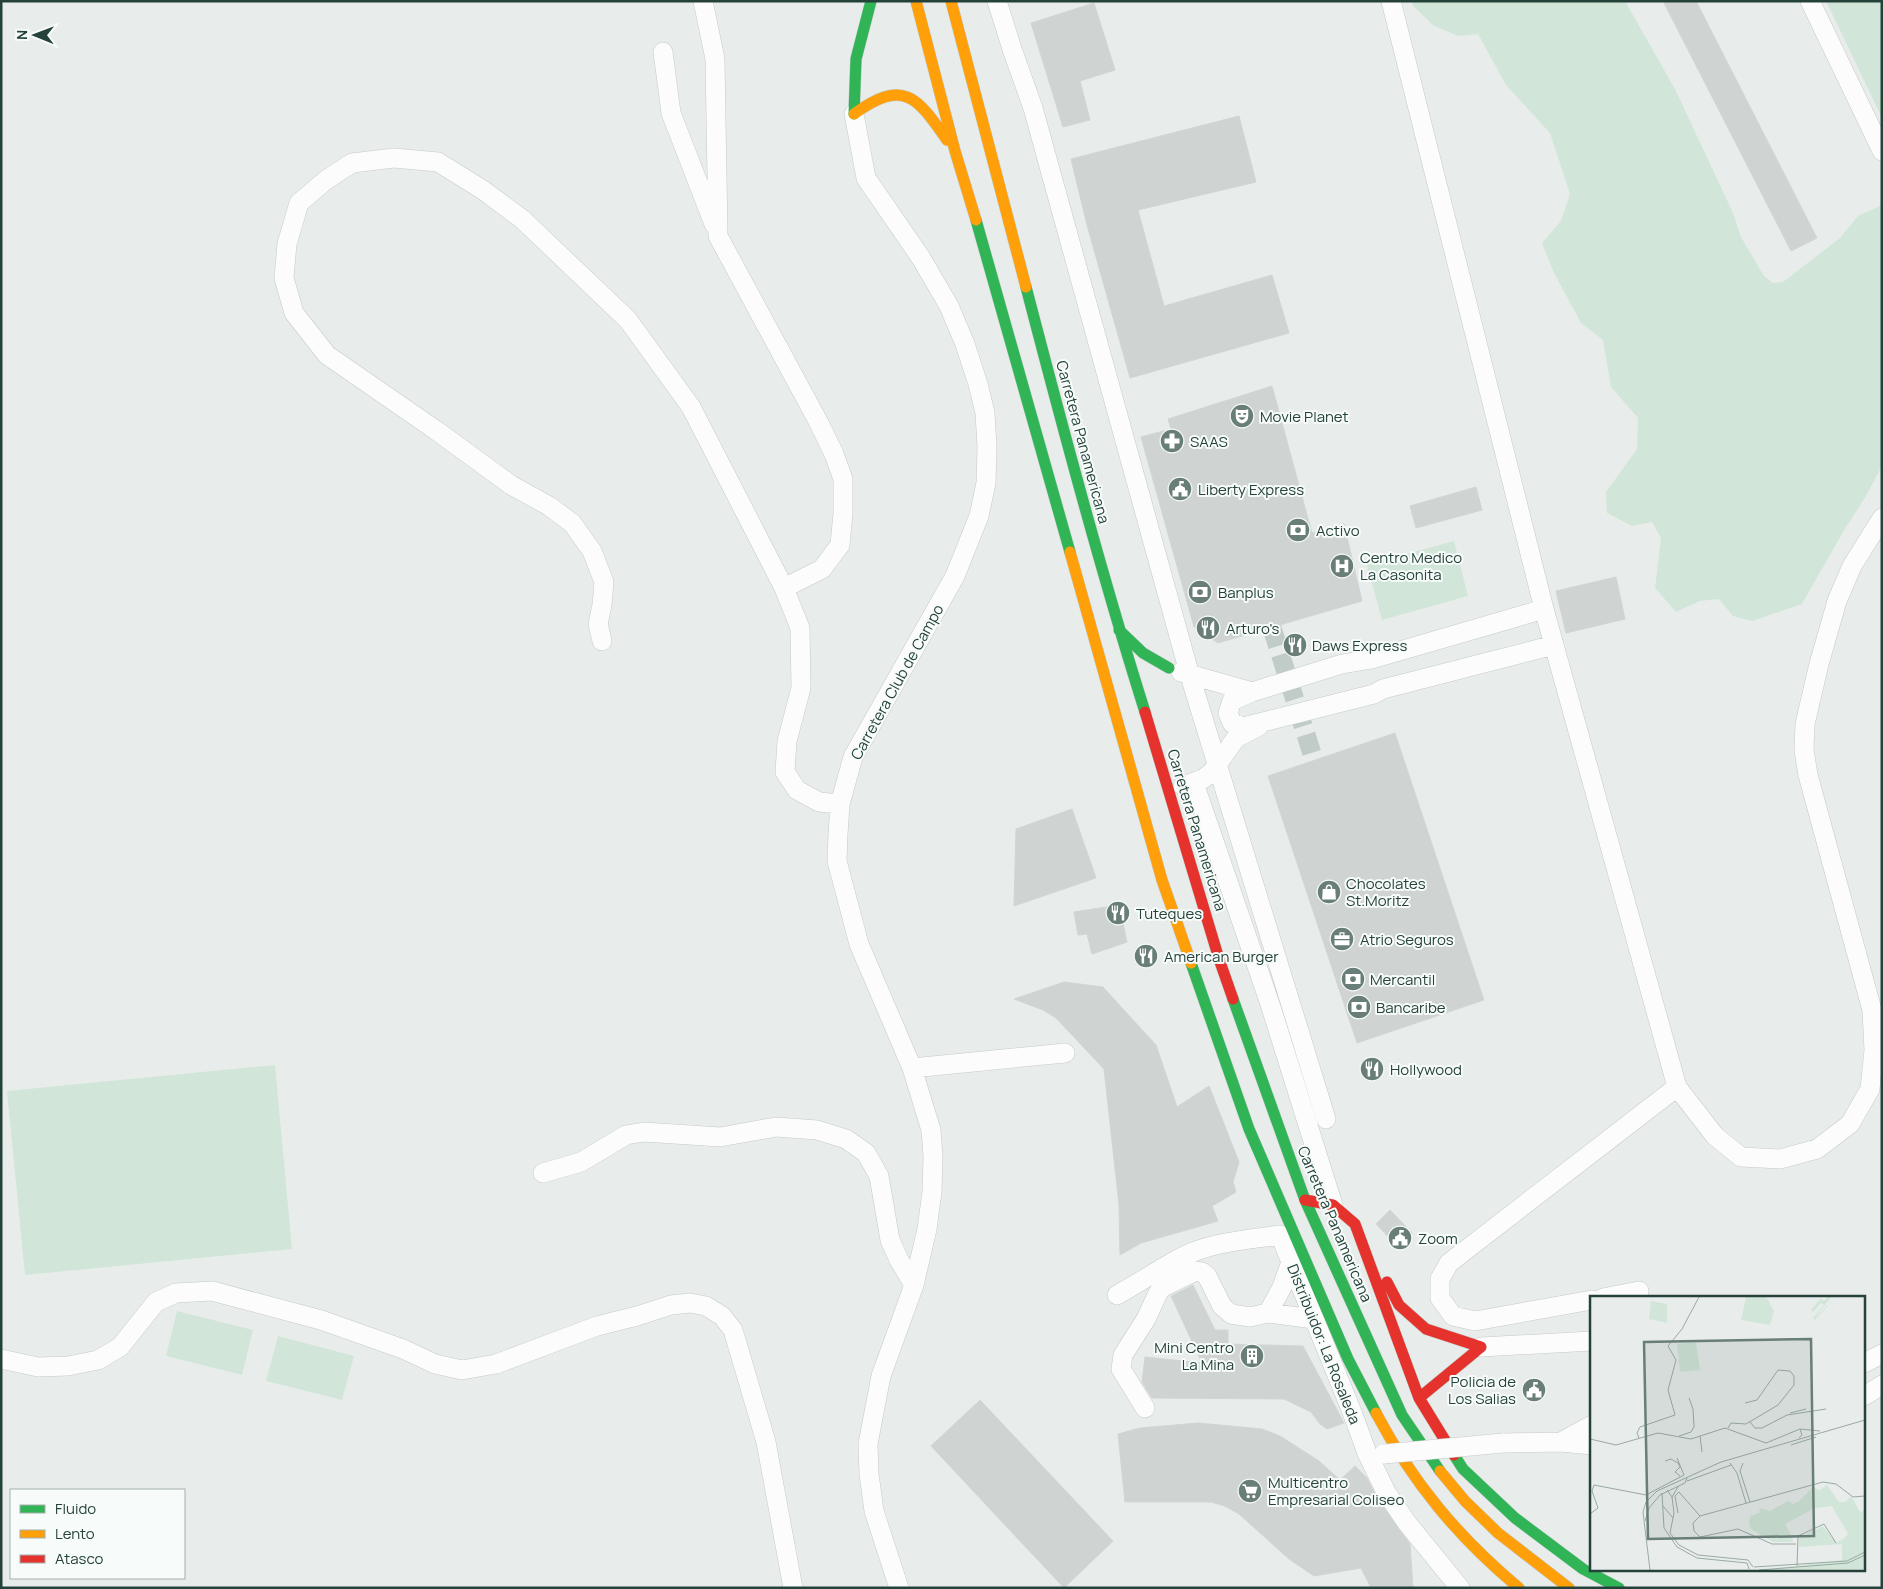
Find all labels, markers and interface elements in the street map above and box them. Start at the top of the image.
north arrow [10,10,60,60]
text: N [12,30,31,40]
street label: Carretera Panamericana [1051,358,1115,526]
theatre icon: Movie Planet [1229,403,1255,429]
place label: Movie Planet [1260,406,1349,427]
pharmacy icon: SAAS [1159,428,1185,454]
place label: SAAS [1190,431,1228,452]
public building icon: Liberty Express [1167,476,1193,502]
place label: Liberty Express [1198,479,1304,500]
bank icon: Activo [1285,517,1311,543]
place label: Activo [1316,520,1360,541]
place label: Centro Medico La Casonita [1360,547,1462,585]
hospital icon: Centro Medico La Casonita [1329,553,1355,579]
bank icon: Banplus [1187,579,1213,605]
place label: Banplus [1218,582,1274,603]
street label: Carretera Club de Campo [845,600,949,763]
restaurant icon: Arturo's [1195,615,1221,641]
place label: Arturo's [1226,618,1280,639]
restaurant icon: Daws Express [1282,632,1308,658]
place label: Daws Express [1312,635,1407,656]
street label: Carretera Panamericana [1162,747,1232,913]
place label: Chocolates St.Moritz [1346,873,1426,911]
shop icon: Chocolates St.Moritz [1316,879,1342,905]
restaurant icon: Tuteques [1105,900,1131,926]
place label: Tuteques [1136,903,1202,924]
office icon: Atrio Seguros [1329,926,1355,952]
place label: Atrio Seguros [1360,929,1454,950]
restaurant icon: American Burger [1133,943,1159,969]
place label: American Burger [1164,946,1279,967]
bank icon: Mercantil [1340,966,1366,992]
place label: Mercantil [1370,969,1435,990]
bank icon: Bancaribe [1346,994,1372,1020]
place label: Bancaribe [1376,997,1446,1018]
restaurant icon: Hollywood [1359,1056,1385,1082]
place label: Hollywood [1390,1059,1462,1080]
street label: Carretera Panamericana [1293,1143,1377,1305]
public building icon: Zoom [1387,1225,1413,1251]
place label: Zoom [1418,1228,1458,1249]
street label: Distribuidor: La Rosaleda [1282,1261,1366,1427]
inset map [1590,1296,1866,1572]
place label: Mini Centro La Mina [1154,1337,1234,1375]
building icon: Mini Centro La Mina [1239,1343,1265,1369]
place label: Policia de Los Salias [1448,1371,1516,1409]
public building icon: Policia de Los Salias [1521,1377,1547,1403]
place label: Multicentro Empresarial Coliseo [1268,1472,1404,1510]
supermarket icon: Multicentro Empresarial Coliseo [1237,1478,1263,1504]
legend [10,1489,185,1579]
text: Fluido [55,1498,96,1519]
text: Lento [55,1523,95,1544]
text: Atasco [55,1548,103,1569]

